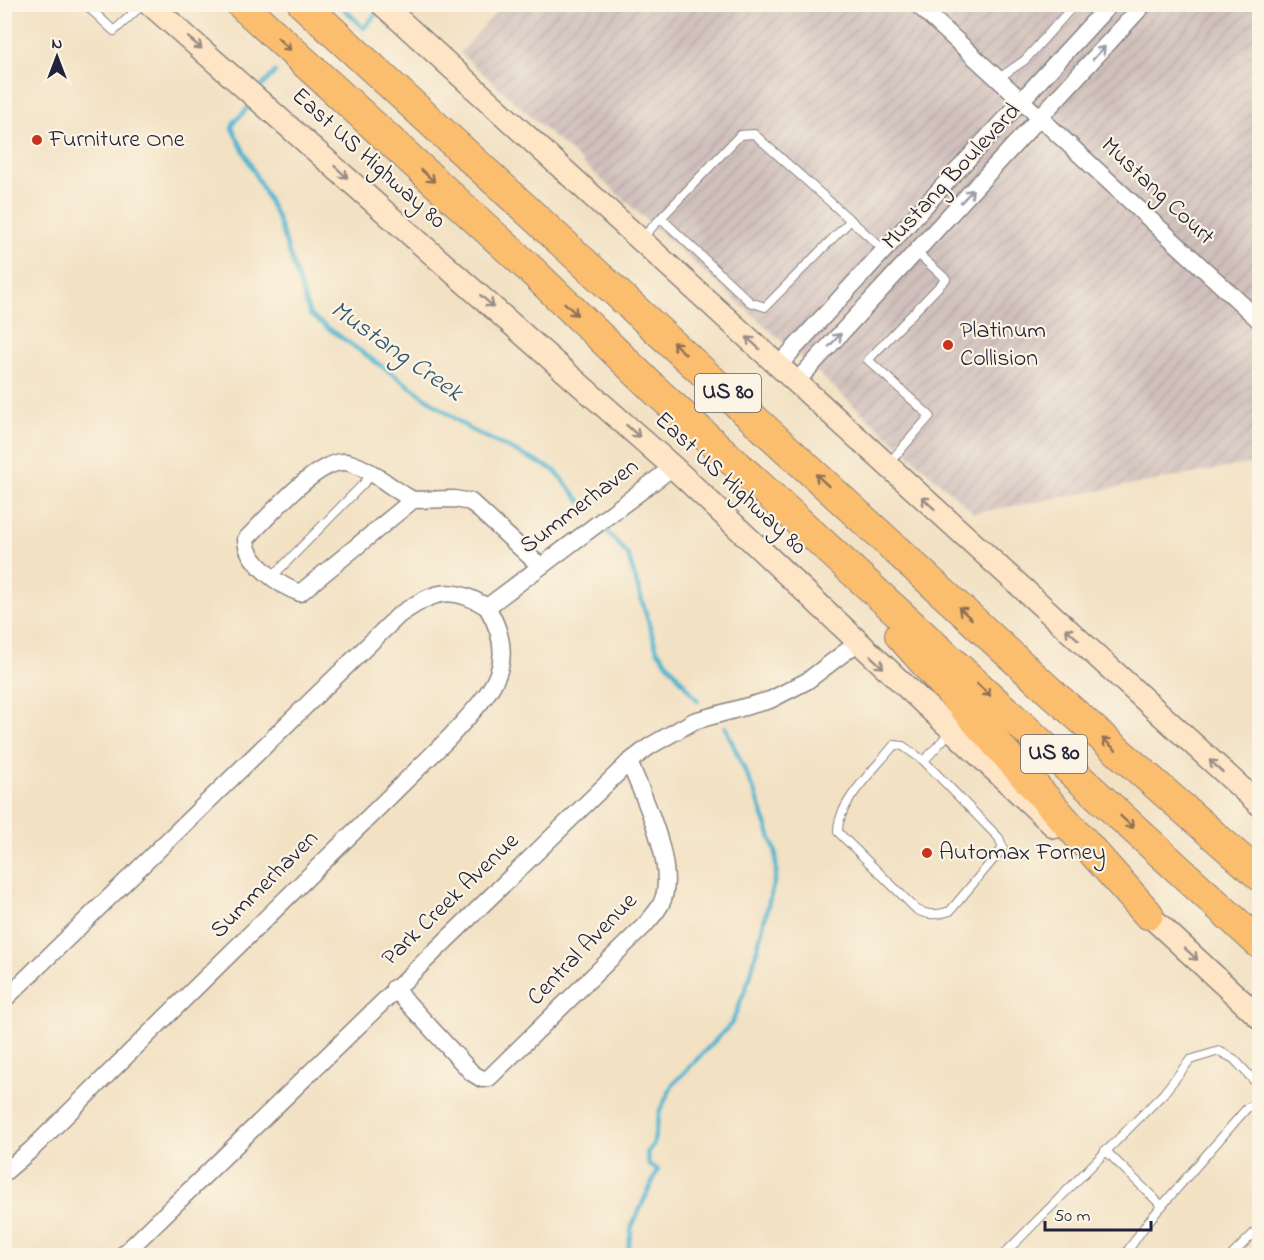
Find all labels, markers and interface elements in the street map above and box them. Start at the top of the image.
north arrow [27,27,87,87]
text: N [52,32,63,56]
one-way arrow [187,36,202,50]
one-way arrow [277,37,292,51]
one-way arrow [1092,46,1106,61]
street label: East US Highway 80 [282,80,453,239]
street label: Mustang Boulevard [874,95,1030,259]
place label: Furniture One [48,123,185,158]
street label: Mustang Court [1092,130,1222,254]
marker: Furniture One [30,133,44,147]
one-way arrow [333,165,348,179]
one-way arrow [420,169,435,183]
one-way arrow [960,189,974,204]
water label: Mustang Creek [322,292,472,413]
one-way arrow [479,294,494,308]
one-way arrow [563,301,578,315]
place label: Platinum Collision [960,314,1046,377]
one-way arrow [828,333,842,348]
one-way arrow [746,336,761,350]
marker: Platinum Collision [941,338,955,352]
one-way arrow [671,341,686,355]
road number: US 80 [695,374,761,412]
street label: East US Highway 80 [645,404,814,565]
one-way arrow [625,424,640,438]
street label: Summerhaven [513,450,647,564]
one-way arrow [815,473,830,487]
one-way arrow [920,496,935,510]
one-way arrow [958,606,973,620]
one-way arrow [1065,627,1080,641]
one-way arrow [870,655,885,669]
one-way arrow [977,682,992,697]
road number: US 80 [1021,735,1087,773]
one-way arrow [1102,737,1117,751]
one-way arrow [1209,758,1224,773]
one-way arrow [1120,815,1135,829]
street label: Summerhaven [203,823,327,947]
street label: Park Creek Avenue [374,825,528,975]
place label: Automax Forney [939,836,1106,872]
marker: Automax Forney [920,846,934,860]
street label: Central Avenue [520,885,646,1015]
one-way arrow [1183,947,1198,961]
scale bar [1045,1194,1152,1232]
text: 50 m [1054,1204,1091,1230]

